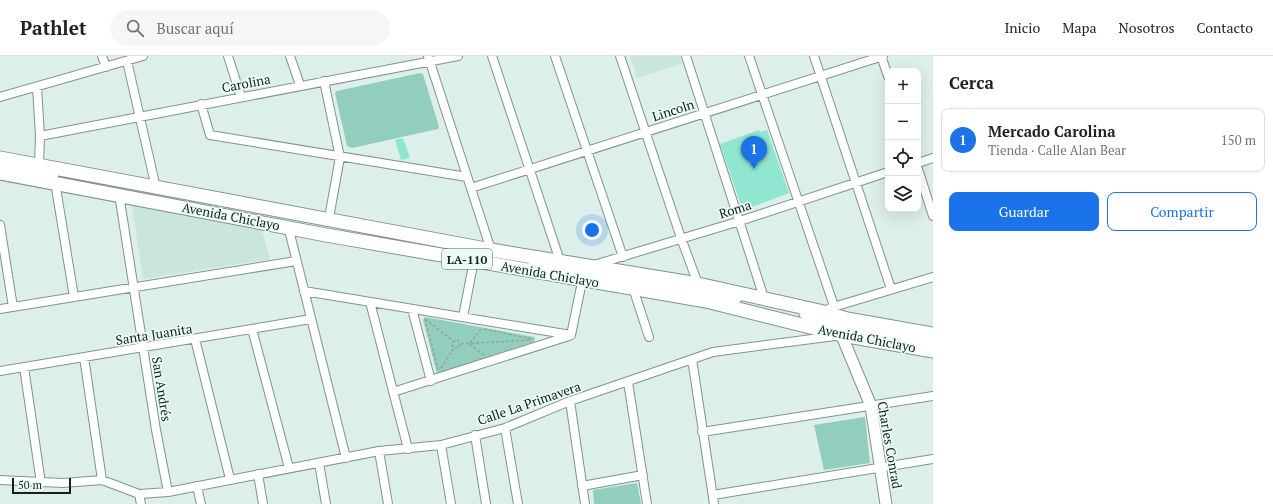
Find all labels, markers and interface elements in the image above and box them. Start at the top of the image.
search box [110,10,390,46]
text: Pathlet [20,15,86,40]
icon: search [124,17,146,39]
text: Buscar aquí [156,18,234,38]
text: Inicio [1004,18,1040,37]
text: Mapa [1062,18,1097,37]
text: Nosotros [1119,18,1175,37]
text: Contacto [1197,18,1253,37]
map controls [885,68,921,212]
button: + [885,68,921,104]
street label: Carolina [220,69,272,97]
text: Cerca [949,71,994,94]
street label: Lincoln [650,95,697,125]
button: − [885,104,921,140]
text: Mercado Carolina [988,121,1116,141]
text: 1 [959,131,967,149]
text: 150 m [1221,131,1256,149]
pin: 1 [741,136,767,169]
button: locate [885,140,921,176]
text: Tienda · Calle Alan Bear [988,141,1126,159]
button: layers [885,176,921,212]
button: Guardar [949,192,1099,231]
button: Compartir [1107,192,1257,231]
street label: Roma [717,195,754,223]
street label: Avenida Chiclayo [181,198,281,234]
your location [582,220,602,240]
road number: LA-110 [442,249,492,269]
street label: Avenida Chiclayo [499,257,601,291]
street label: Santa Juanita [114,319,194,349]
street label: Avenida Chiclayo [817,320,917,356]
street label: San Andrés [148,355,176,423]
street label: Calle La Primavera [475,377,583,429]
street label: Charles Conrad [873,400,907,490]
scale bar [12,476,71,495]
text: 50 m [18,478,42,492]

